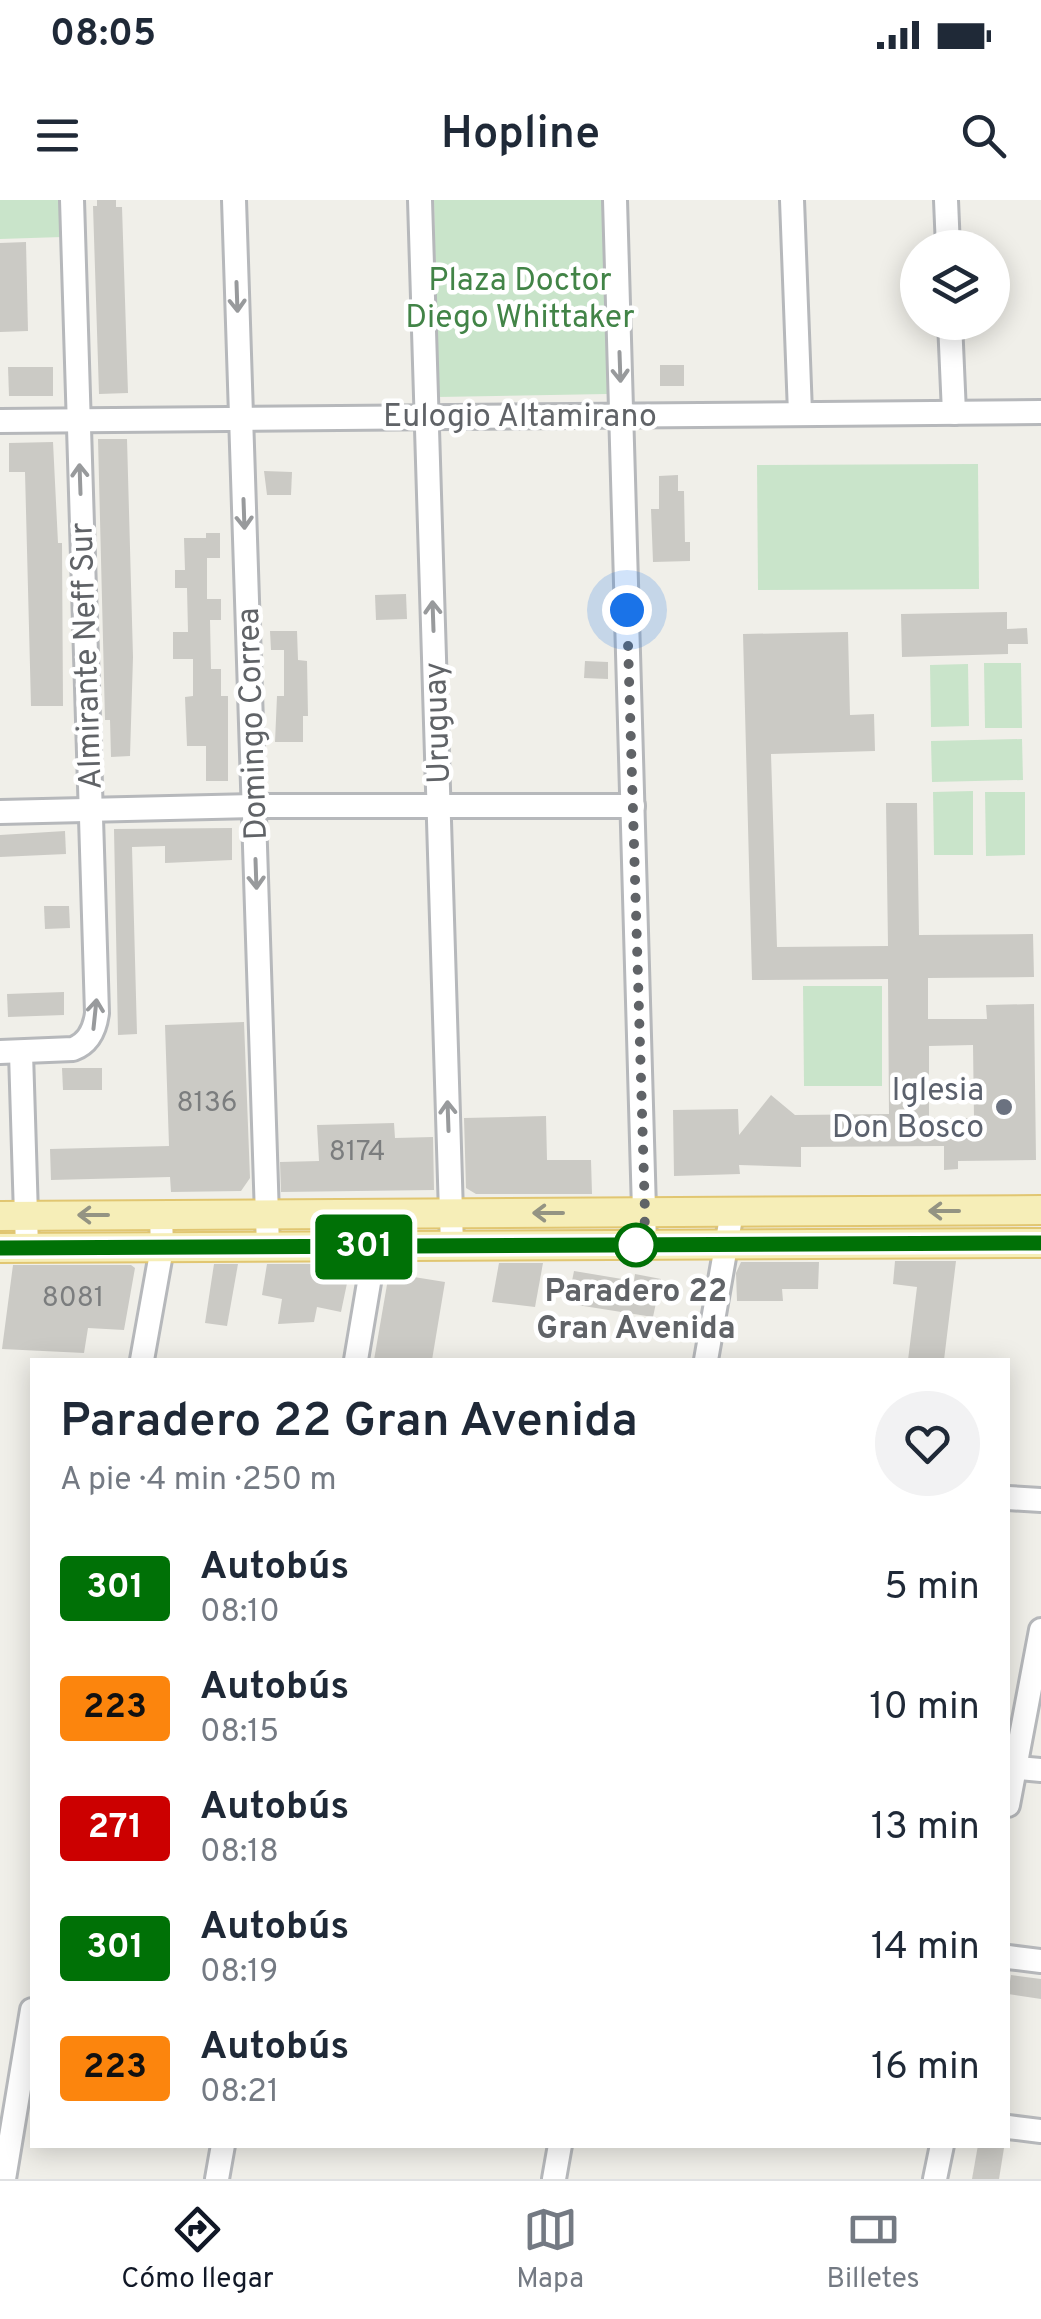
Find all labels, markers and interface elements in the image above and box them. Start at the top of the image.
text: 08:05 [50,11,156,60]
text: Hopline [441,107,600,164]
icon: menu [30,108,85,163]
icon: search [956,108,1011,163]
map controls [900,230,1010,340]
button: layers [900,230,1010,340]
park label: Plaza Doctor Diego Whittaker [405,262,635,339]
one-way arrow [228,281,247,313]
one-way arrow [610,351,629,383]
street label: Eulogio Altamirano [383,398,657,438]
one-way arrow [70,464,89,496]
one-way arrow [235,498,254,530]
street label: Almirante Neff Sur [63,522,113,790]
your location [602,585,652,635]
one-way arrow [423,601,442,633]
street label: Domingo Correa [230,607,278,841]
street label: Uruguay [417,661,461,785]
one-way arrow [246,857,265,889]
one-way arrow [86,998,105,1030]
place label: Iglesia Don Bosco [832,1072,984,1149]
house number: 8136 [176,1086,238,1122]
marker: Iglesia Don Bosco [993,1096,1015,1118]
one-way arrow [439,1100,458,1132]
house number: 8174 [329,1135,385,1171]
one-way arrow [928,1202,960,1220]
one-way arrow [533,1204,566,1222]
one-way arrow [78,1206,110,1224]
line badge: 301 [306,1214,422,1280]
marker: Paradero 22 Gran Avenida [615,1224,657,1266]
text: 301 [335,1225,393,1269]
place label: Paradero 22 Gran Avenida [536,1273,736,1350]
house number: 8081 [42,1281,104,1317]
button: heart [875,1391,980,1496]
text: Paradero 22 Gran Avenida [60,1393,638,1453]
text: A pie · 4 min · 250 m [60,1461,337,1501]
text: Autobús [200,1544,349,1593]
text: 5 min [884,1564,980,1613]
text: 301 [86,1566,144,1610]
text: 08:10 [200,1593,280,1633]
text: Autobús [200,1664,349,1713]
text: 10 min [869,1684,980,1733]
text: 223 [83,1686,147,1730]
text: 08:15 [200,1713,279,1753]
text: Autobús [200,1784,349,1833]
text: 13 min [871,1804,980,1853]
text: 271 [88,1806,142,1850]
text: 08:18 [200,1833,279,1873]
text: Autobús [200,1904,349,1953]
text: 14 min [871,1924,980,1973]
text: 301 [86,1926,144,1970]
text: 08:19 [200,1953,278,1993]
text: Autobús [200,2024,349,2073]
text: 16 min [871,2044,980,2093]
text: 223 [83,2046,147,2090]
text: 08:21 [200,2073,279,2113]
tab: Cómo llegar [121,2202,274,2298]
tab: Mapa [516,2202,584,2298]
tab: Billetes [827,2202,920,2298]

